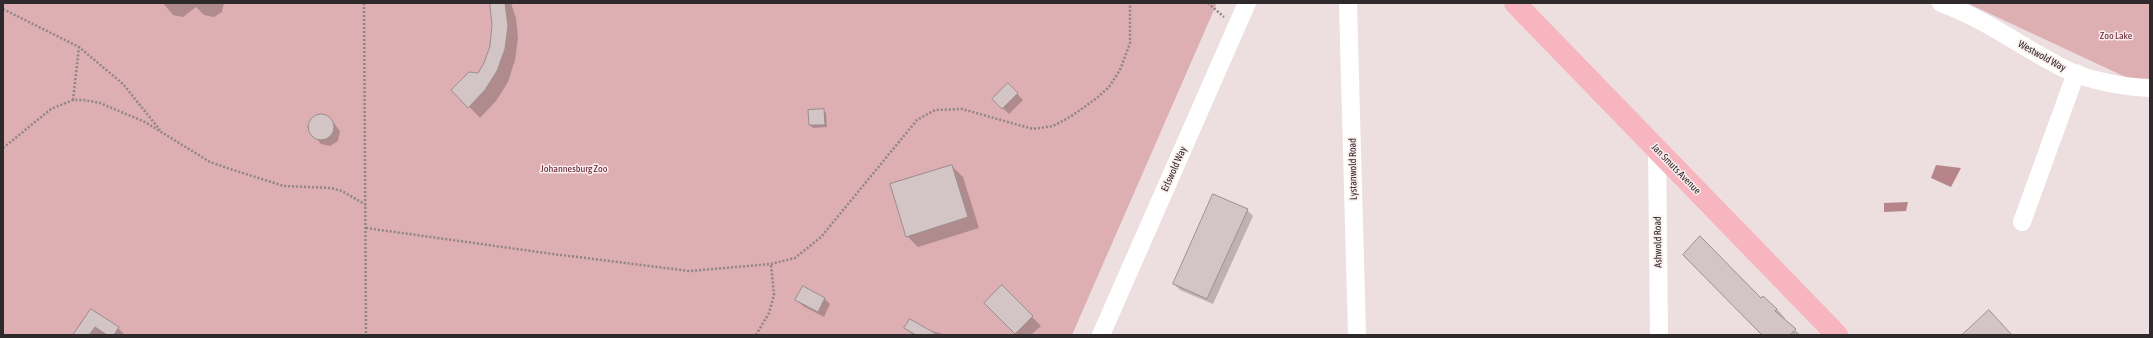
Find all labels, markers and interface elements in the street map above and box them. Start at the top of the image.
park label: Zoo Lake [2100,30,2132,42]
street label: Westwold Way [2016,38,2068,74]
street label: Lystanwold Road [1346,138,1360,200]
street label: Jan Smuts Avenue [1649,141,1703,197]
street label: Erlswold Way [1159,144,1189,194]
park label: Johannesburg Zoo [541,163,607,175]
street label: Ashwold Road [1652,216,1664,268]

